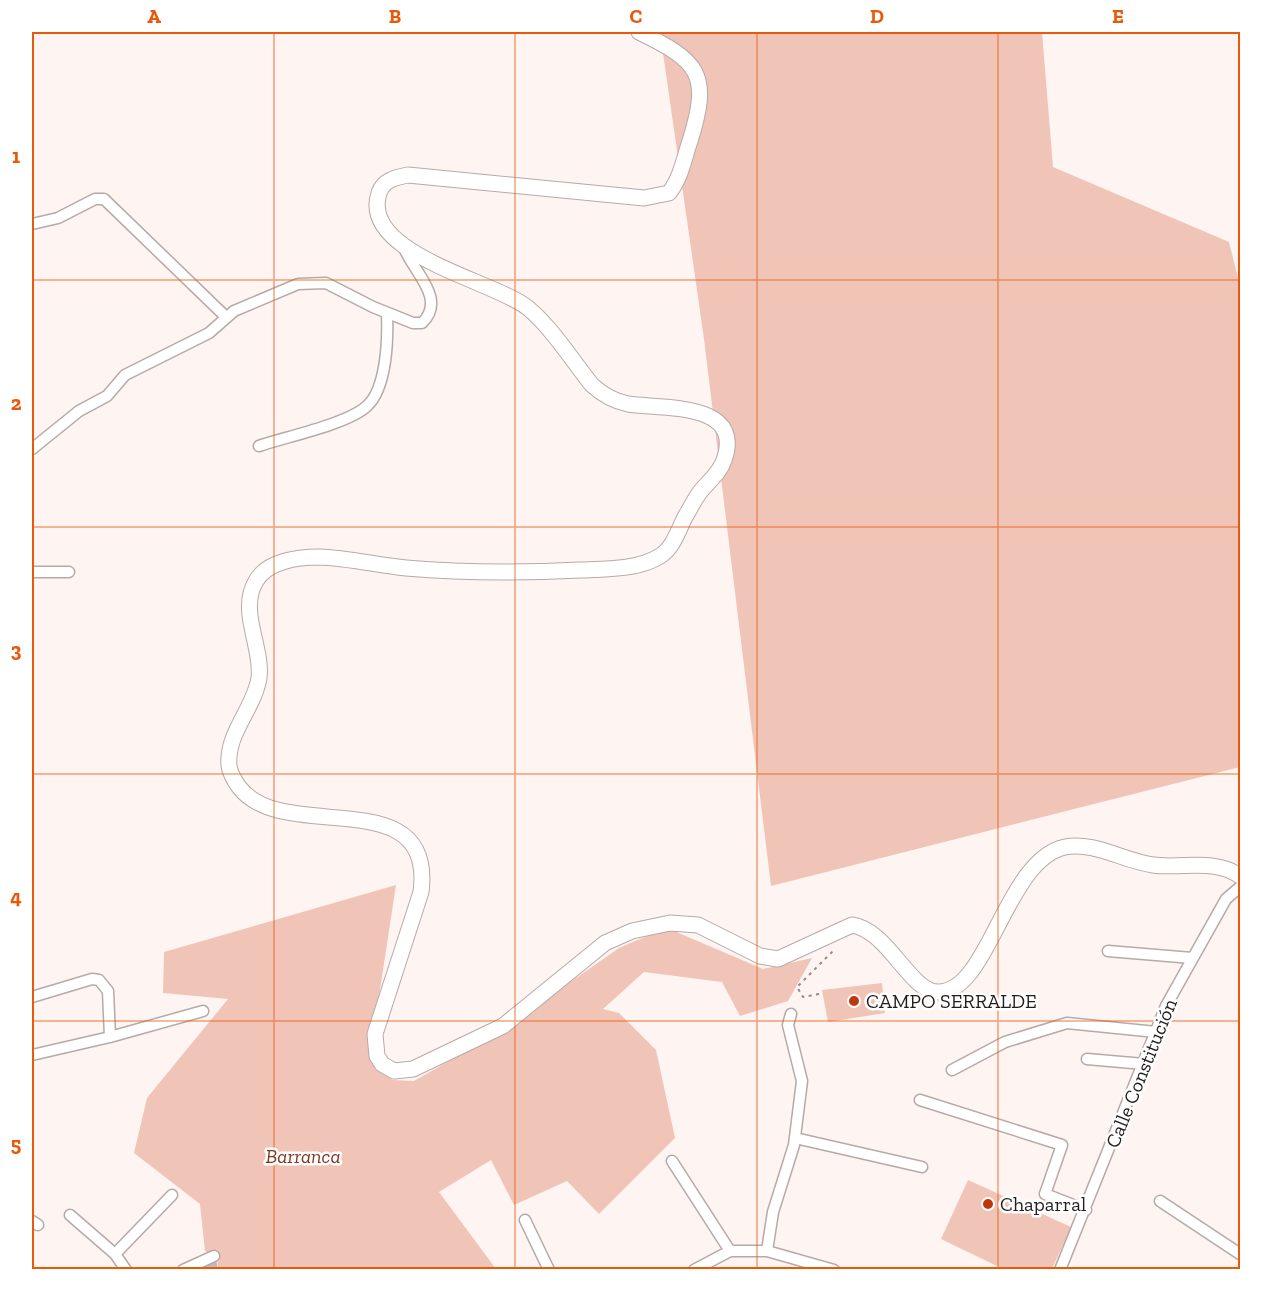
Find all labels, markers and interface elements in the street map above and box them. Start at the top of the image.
text: A [147,4,161,28]
text: B [389,4,401,28]
text: C [630,4,643,28]
text: D [870,4,884,28]
text: E [1112,4,1124,28]
text: 1 [12,144,20,168]
text: 2 [11,391,22,415]
text: 3 [11,638,22,662]
text: 4 [10,885,22,909]
place label: CAMPO SERRALDE [866,989,1037,1013]
marker: CAMPO SERRALDE [847,994,861,1008]
street label: Calle Constitución [1100,994,1182,1151]
text: 5 [11,1132,21,1156]
park label: Barranca [266,1144,340,1168]
place label: Chaparral [1000,1192,1086,1216]
marker: Chaparral [981,1197,995,1211]

